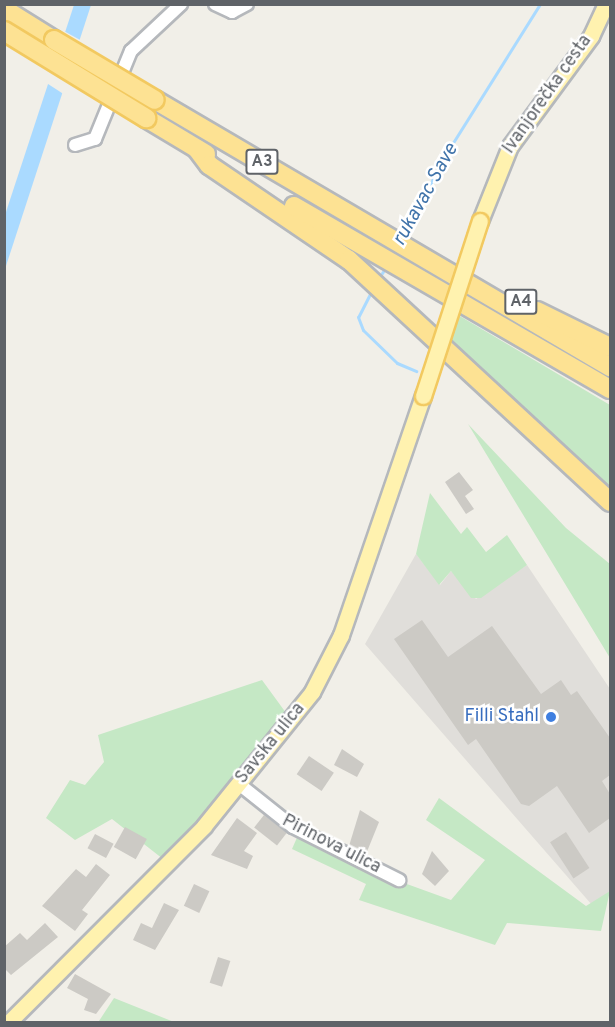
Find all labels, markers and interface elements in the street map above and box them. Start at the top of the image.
street label: Ivanjorečka cesta [499,31,597,159]
water label: rukavac Save [388,140,464,250]
road number: A3 [244,149,280,175]
road number: A4 [503,289,539,315]
street label: Savska ulica [232,699,310,789]
place label: Filli Stahl [465,706,539,728]
marker: Filli Stahl [544,710,558,724]
street label: Pirinova ulica [278,811,384,879]

